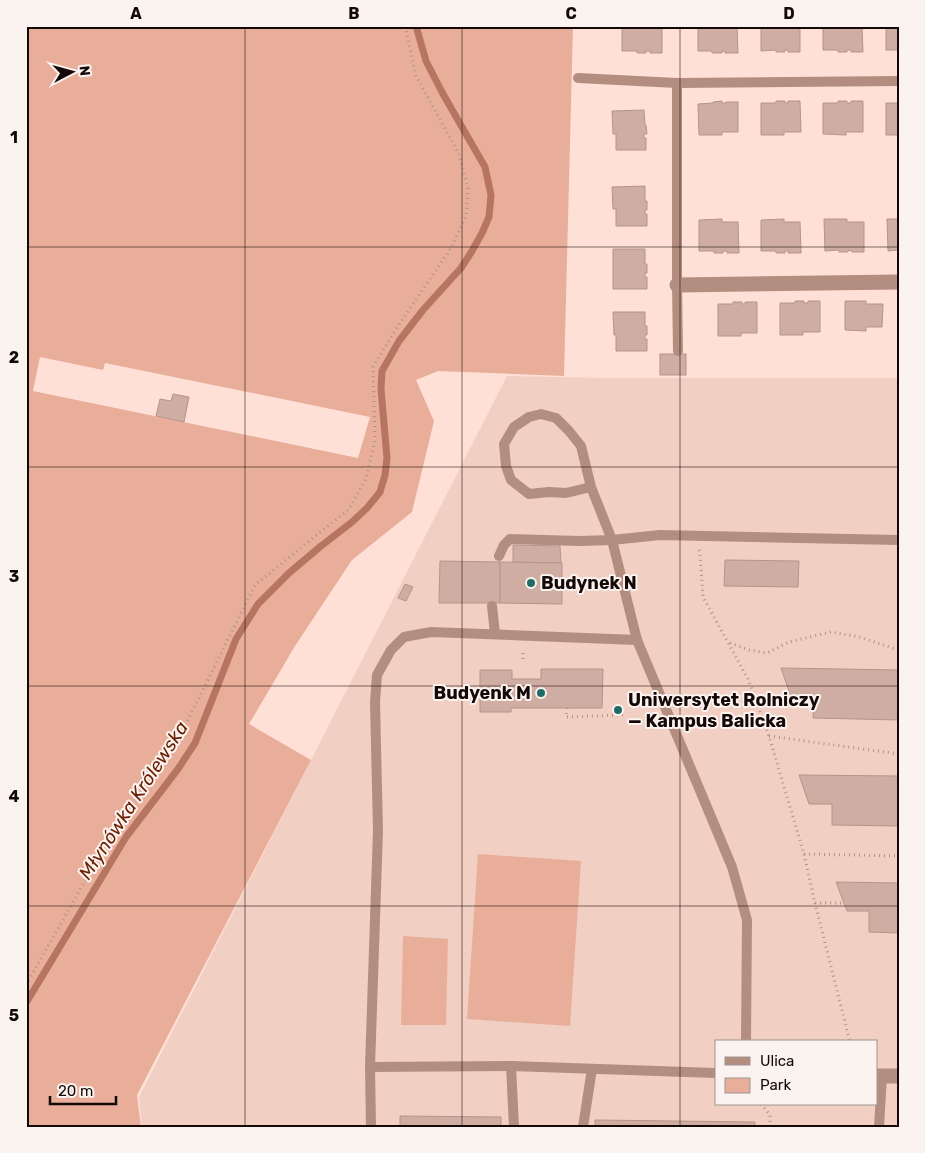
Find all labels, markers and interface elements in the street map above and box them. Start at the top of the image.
text: A [130,4,142,23]
text: B [348,4,360,23]
text: C [565,4,577,23]
text: D [783,4,795,23]
north arrow [48,48,98,98]
text: N [75,65,93,77]
text: 1 [10,128,18,147]
text: 2 [9,348,19,367]
text: 3 [9,567,19,586]
place label: Budynek N [541,572,637,594]
marker: Budynek N [525,577,537,589]
place label: Budyenk M [434,682,531,704]
marker: Budyenk M [535,687,547,699]
place label: Uniwersytet Rolniczy — Kampus Balicka [628,689,820,732]
marker: Uniwersytet Rolniczy — Kampus Balicka [612,704,624,716]
water label: Młynówka Królewska [74,717,193,884]
text: 4 [9,787,20,806]
text: 5 [9,1006,19,1025]
legend [715,1040,878,1106]
text: Ulica [760,1052,794,1070]
scale bar [50,1073,116,1105]
text: Park [760,1076,791,1094]
text: 20 m [58,1082,93,1100]

